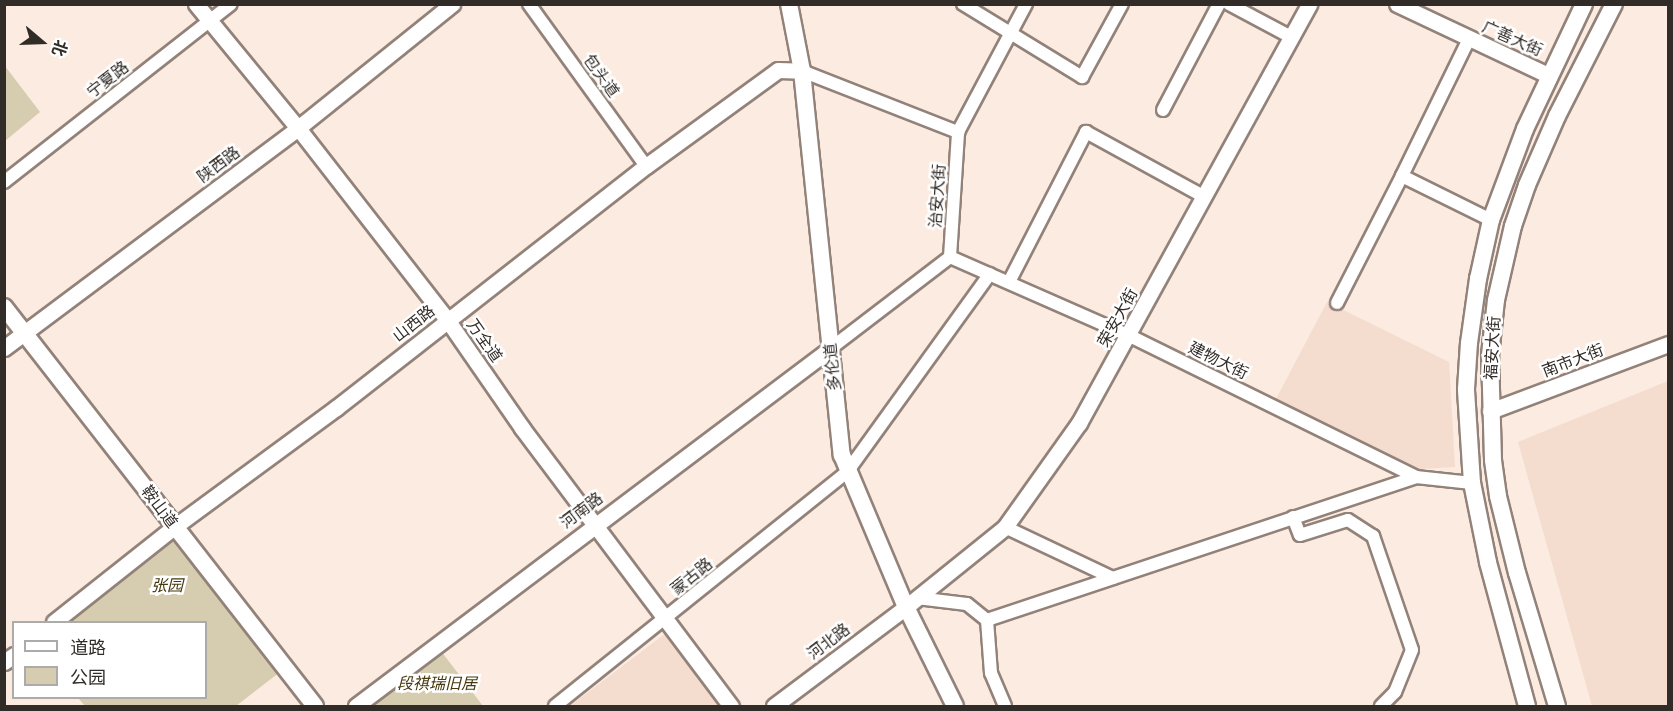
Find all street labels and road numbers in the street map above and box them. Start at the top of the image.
street label: 广善大街 [1479,17,1545,61]
street label: 包头道 [579,51,623,101]
street label: 宁夏路 [83,58,133,102]
street label: 陕西路 [194,143,244,187]
street label: 治安大街 [926,163,950,229]
street label: 荣安大街 [1094,285,1142,351]
street label: 山西路 [389,302,439,346]
street label: 万全道 [462,316,506,366]
street label: 福安大街 [1482,316,1504,380]
street label: 建物大街 [1185,338,1251,384]
street label: 南市大街 [1540,341,1606,381]
street label: 多伦道 [821,342,845,392]
street label: 鞍山道 [137,482,181,532]
street label: 河南路 [557,489,607,533]
street label: 蒙古路 [667,554,717,600]
street label: 河北路 [804,620,854,664]

